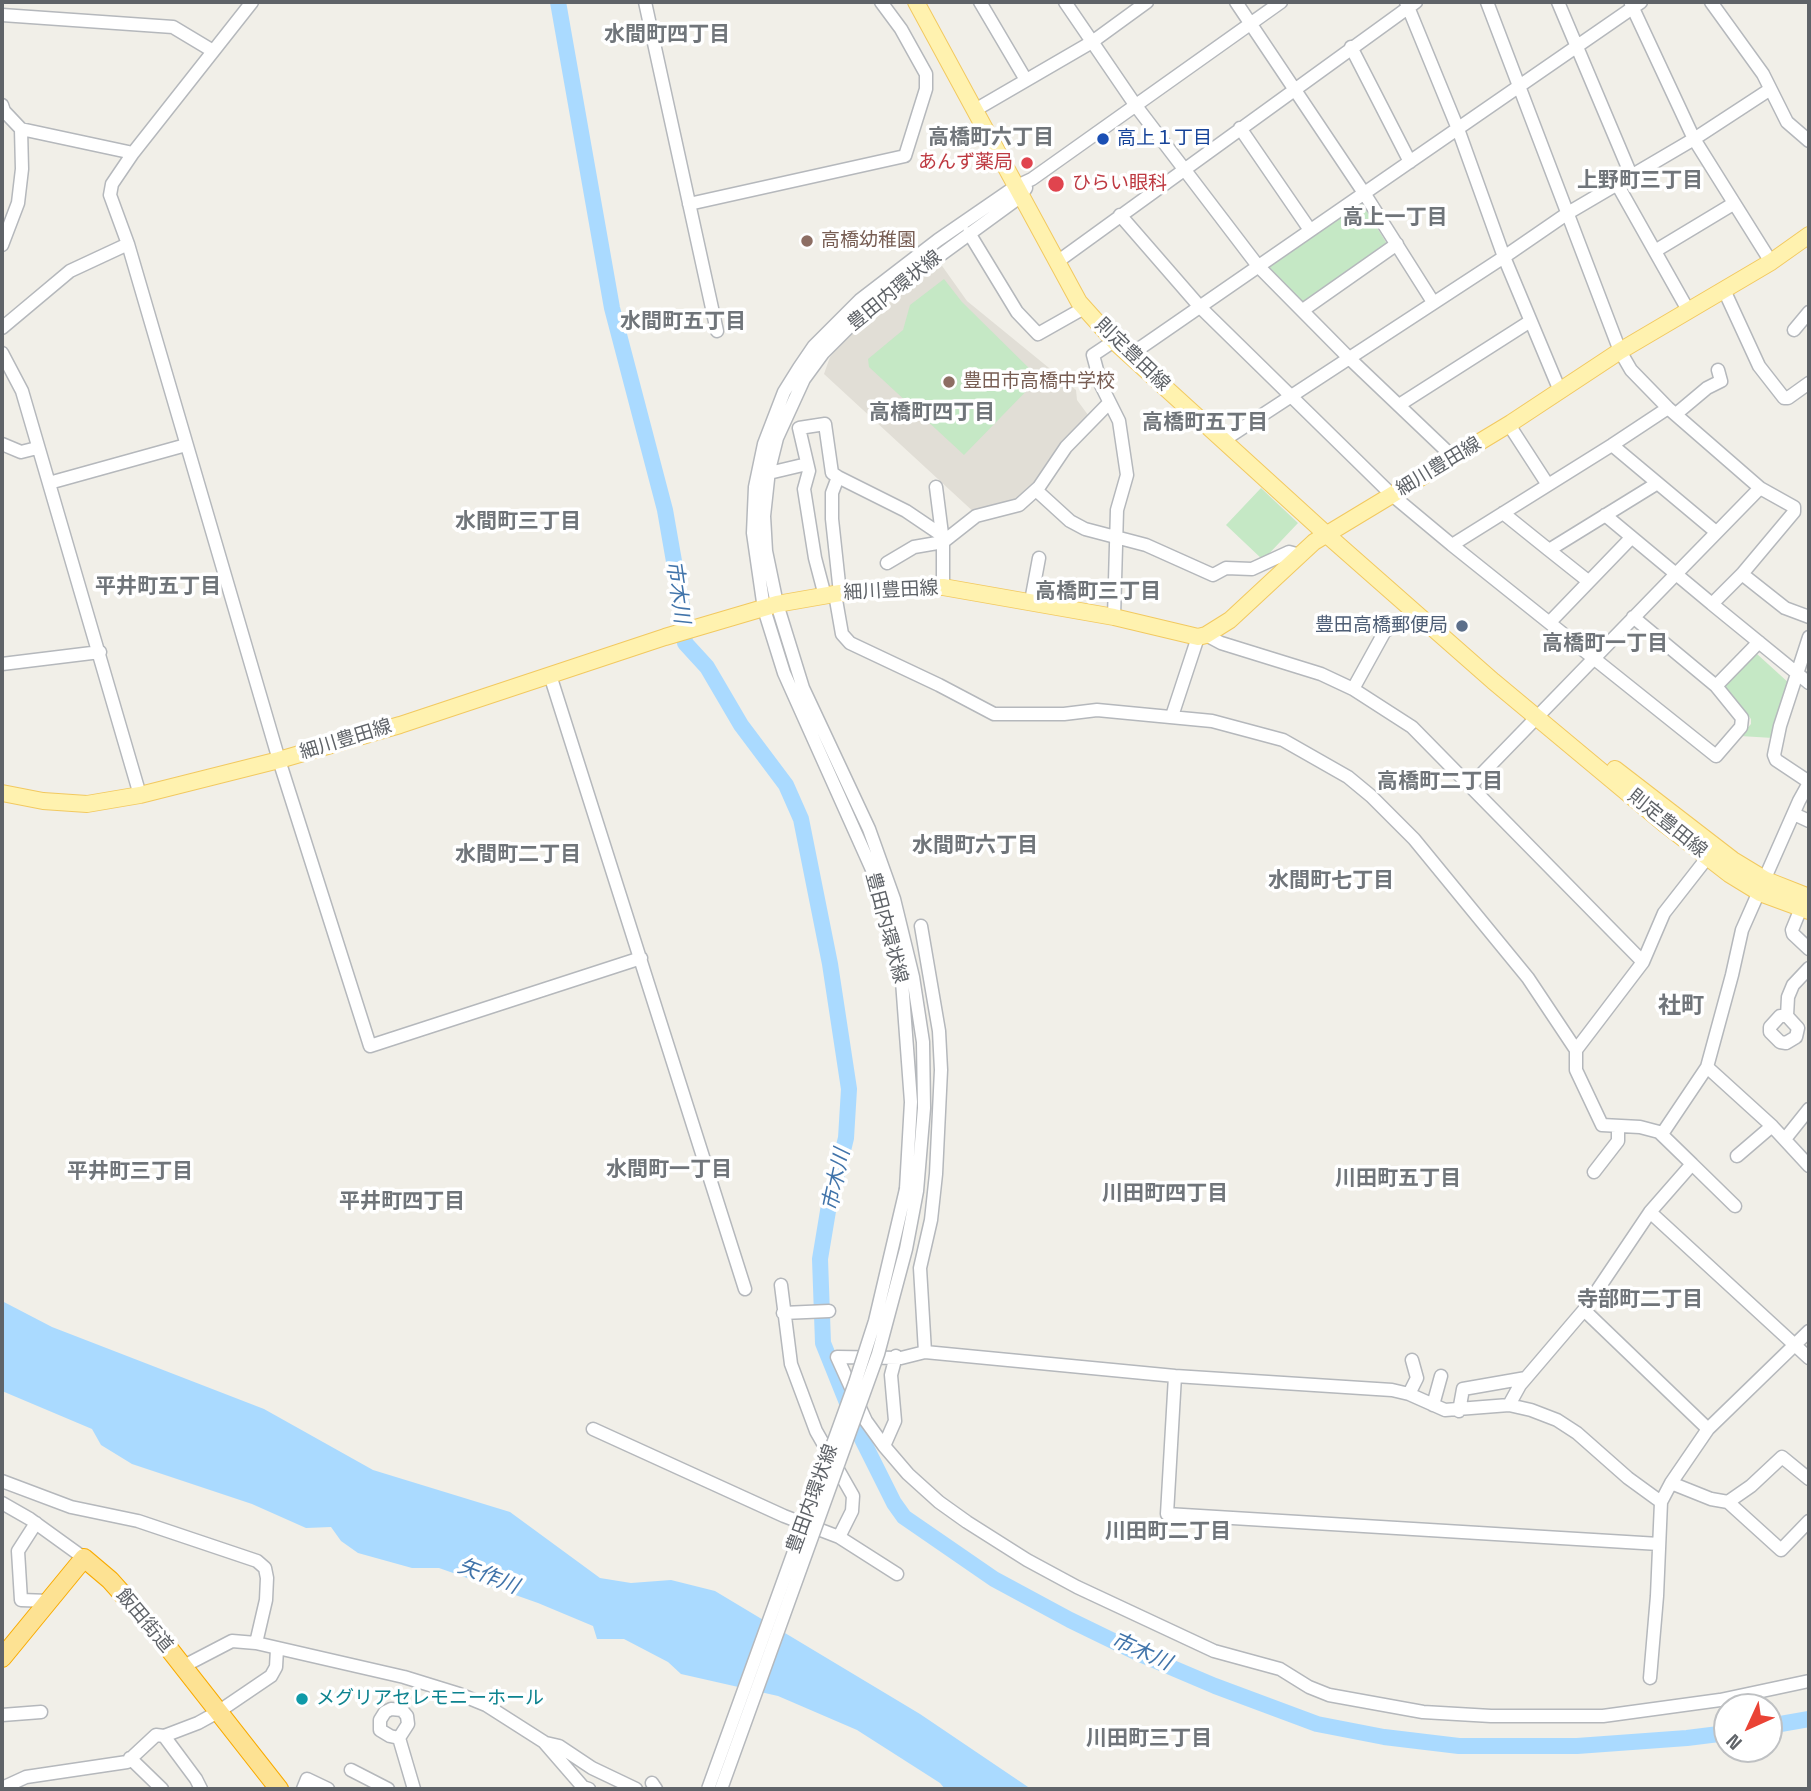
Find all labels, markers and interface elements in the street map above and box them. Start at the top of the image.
district label: 水間町四丁目 [604,22,730,48]
district label: 高橋町六丁目 [928,125,1054,151]
place label: 高上１丁目 [1117,128,1212,150]
marker: 高上１丁目 [1095,131,1111,147]
place label: あんず薬局 [918,152,1013,174]
marker: あんず薬局 [1019,155,1035,171]
district label: 上野町三丁目 [1577,168,1703,194]
place label: ひらい眼科 [1072,173,1167,195]
marker: ひらい眼科 [1046,174,1066,194]
district label: 高上一丁目 [1343,205,1447,231]
place label: 高橋幼稚園 [821,230,916,252]
marker: 高橋幼稚園 [799,233,815,249]
street label: 豊田内環状線 [844,246,946,336]
district label: 水間町五丁目 [620,309,746,335]
street label: 則定豊田線 [1090,314,1174,396]
place label: 豊田市高橋中学校 [963,371,1115,393]
marker: 豊田市高橋中学校 [941,374,957,390]
district label: 高橋町四丁目 [869,400,995,426]
district label: 高橋町五丁目 [1142,410,1268,436]
street label: 細川豊田線 [1392,433,1486,501]
district label: 水間町三丁目 [455,509,581,535]
water label: 市木川 [660,559,694,625]
district label: 平井町五丁目 [95,574,221,600]
street label: 細川豊田線 [843,577,939,605]
district label: 高橋町三丁目 [1035,579,1161,605]
place label: 豊田高橋郵便局 [1315,615,1448,637]
marker: 豊田高橋郵便局 [1454,618,1470,634]
district label: 高橋町一丁目 [1542,631,1668,657]
street label: 細川豊田線 [297,715,395,765]
district label: 高橋町二丁目 [1377,769,1503,795]
street label: 則定豊田線 [1623,785,1711,863]
district label: 水間町六丁目 [912,833,1038,859]
district label: 水間町二丁目 [455,842,581,868]
district label: 水間町七丁目 [1268,868,1394,894]
street label: 豊田内環状線 [860,870,912,986]
district label: 社町 [1658,993,1704,1021]
water label: 市木川 [818,1147,856,1213]
district label: 水間町一丁目 [606,1157,732,1183]
district label: 平井町三丁目 [67,1159,193,1185]
district label: 川田町五丁目 [1335,1166,1461,1192]
district label: 川田町四丁目 [1102,1181,1228,1207]
district label: 平井町四丁目 [339,1189,465,1215]
district label: 寺部町二丁目 [1577,1287,1703,1313]
street label: 豊田内環状線 [783,1442,843,1556]
district label: 川田町二丁目 [1105,1519,1231,1545]
water label: 矢作川 [454,1554,522,1600]
street label: 飯田街道 [111,1585,177,1657]
water label: 市木川 [1107,1628,1175,1676]
place label: メグリアセレモニーホール [316,1688,544,1710]
marker: メグリアセレモニーホール [294,1691,310,1707]
north arrow [1713,1693,1783,1763]
district label: 川田町三丁目 [1086,1726,1212,1752]
text: N [1721,1728,1748,1755]

